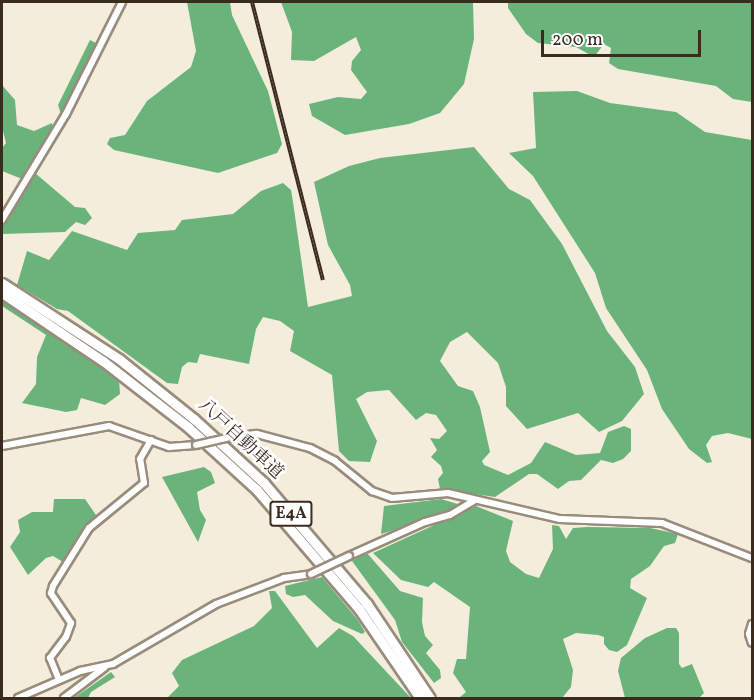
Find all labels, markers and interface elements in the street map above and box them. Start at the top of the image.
scale bar [544,18,704,56]
text: 200 m [552,28,603,53]
street label: 八戸自動車道 [193,395,287,485]
road number: E4A [268,501,314,527]

